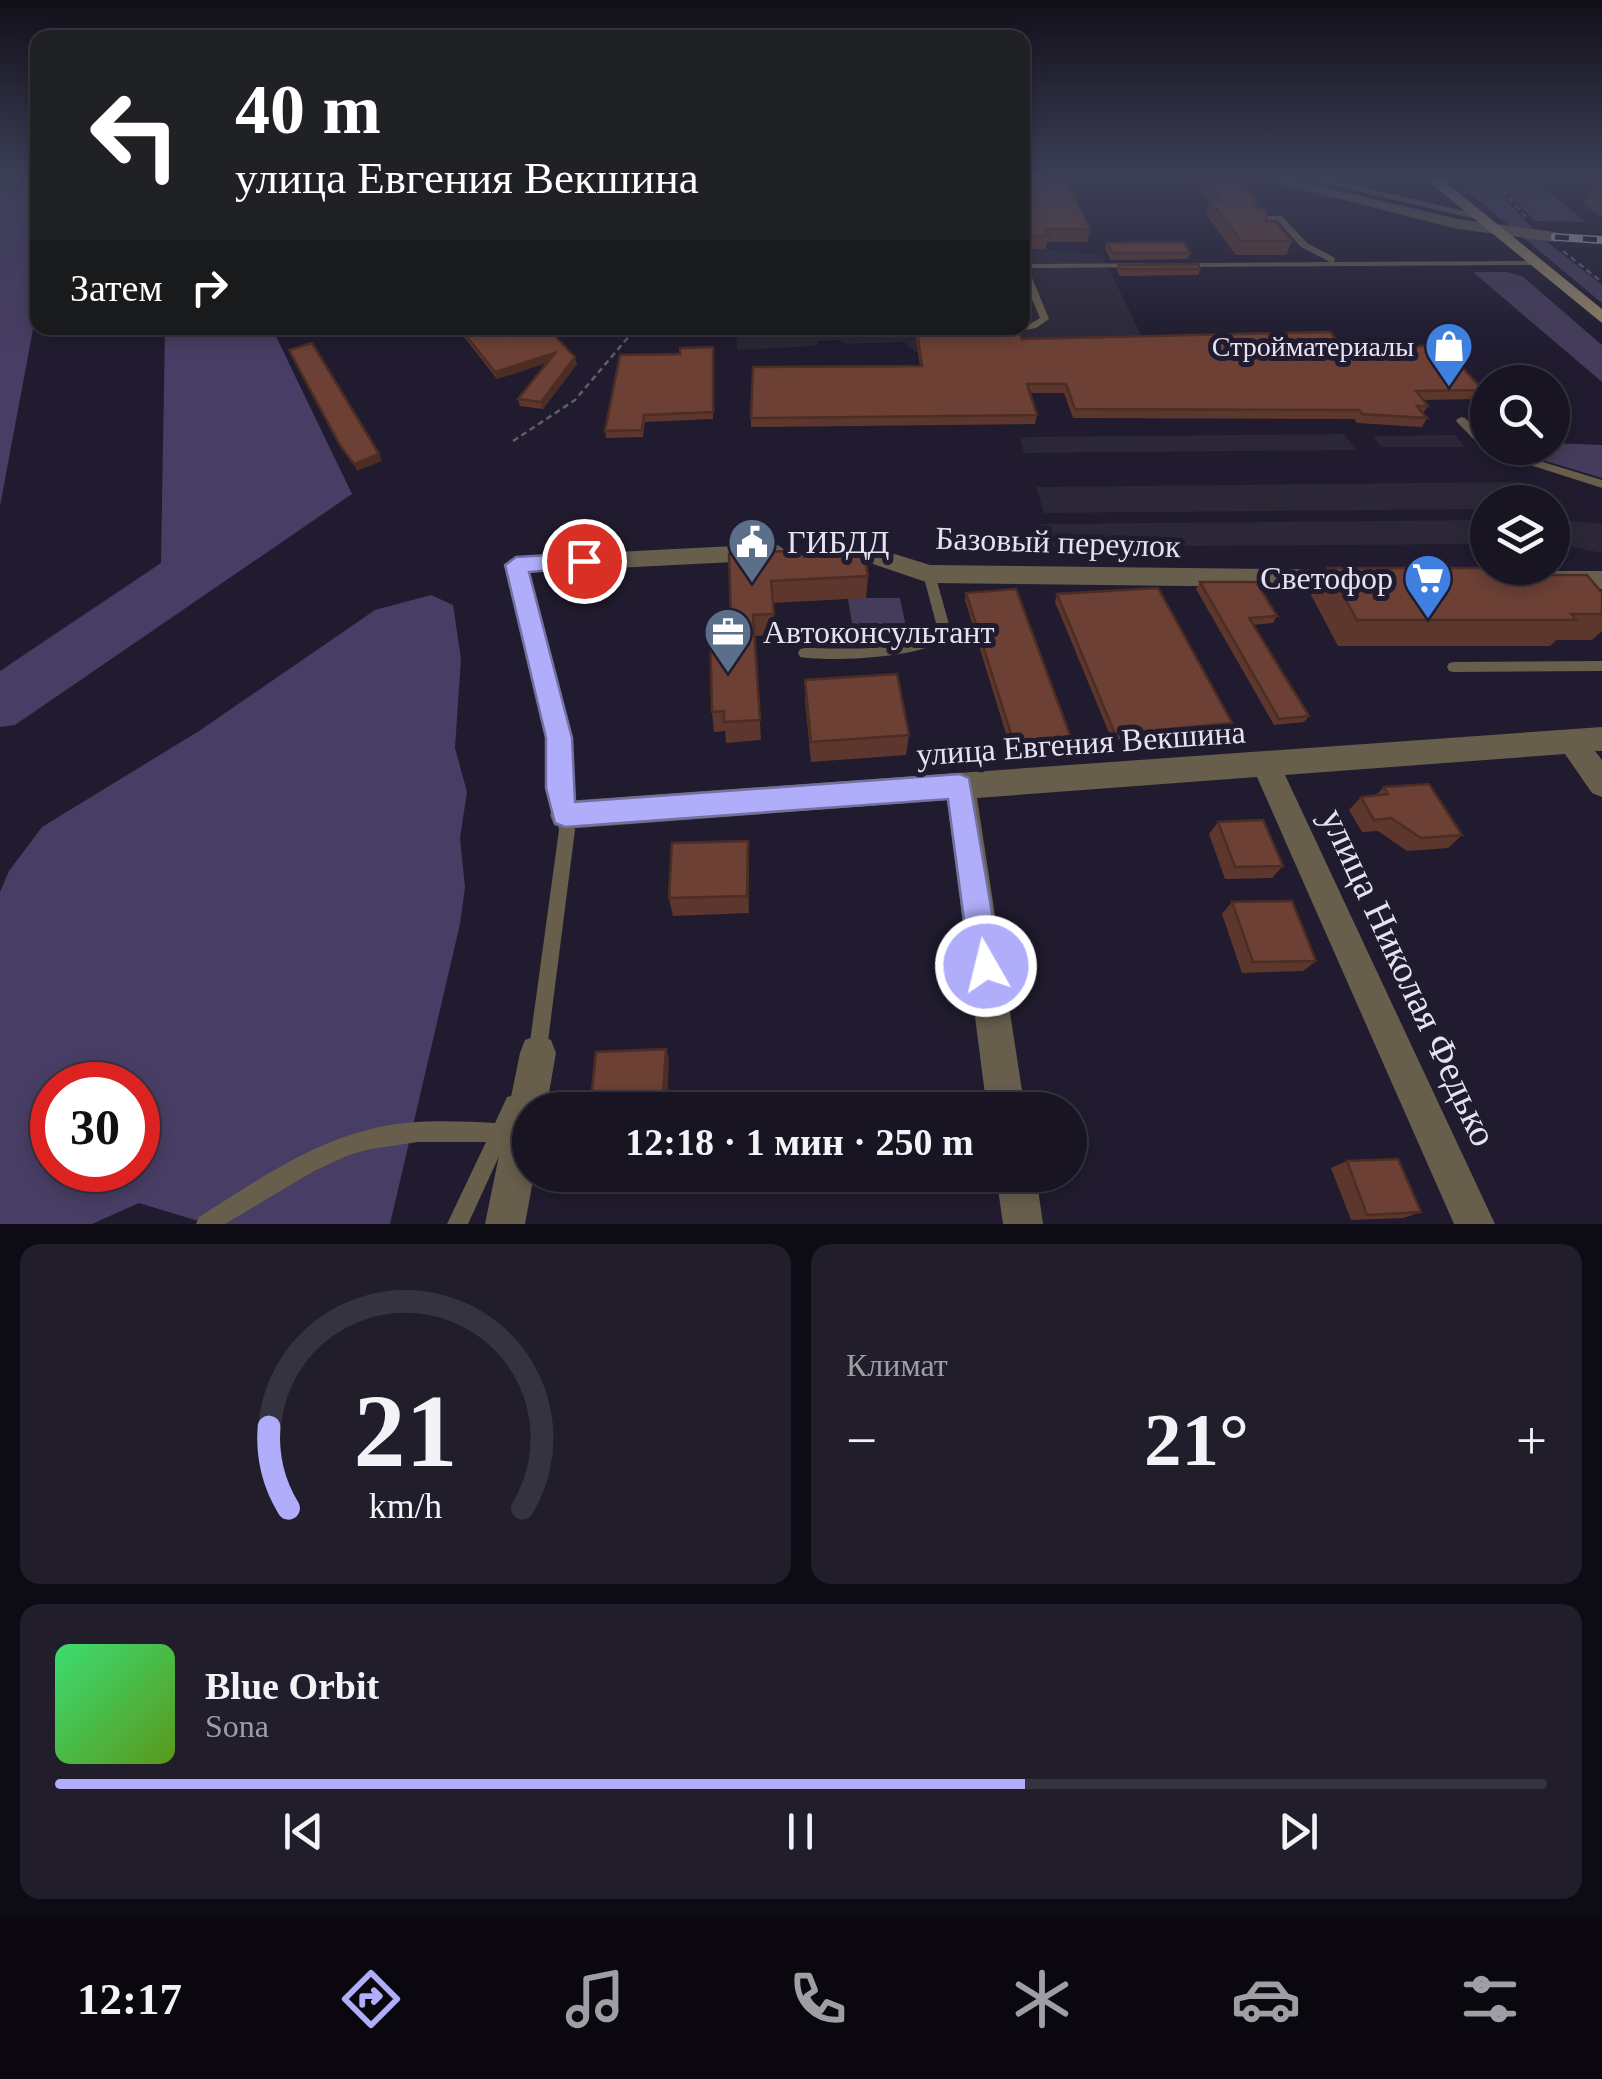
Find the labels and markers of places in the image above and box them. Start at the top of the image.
shop icon: Стройматериалы [1423,320,1475,388]
place label: Стройматериалы [1212,331,1414,362]
public building icon: ГИБДД [726,516,778,584]
pin [542,519,627,604]
place label: ГИБДД [787,524,890,560]
supermarket icon: Светофор [1402,552,1454,620]
place label: Светофор [1260,560,1393,596]
office icon: Автоконсультант [702,606,754,674]
place label: Автоконсультант [763,614,994,650]

